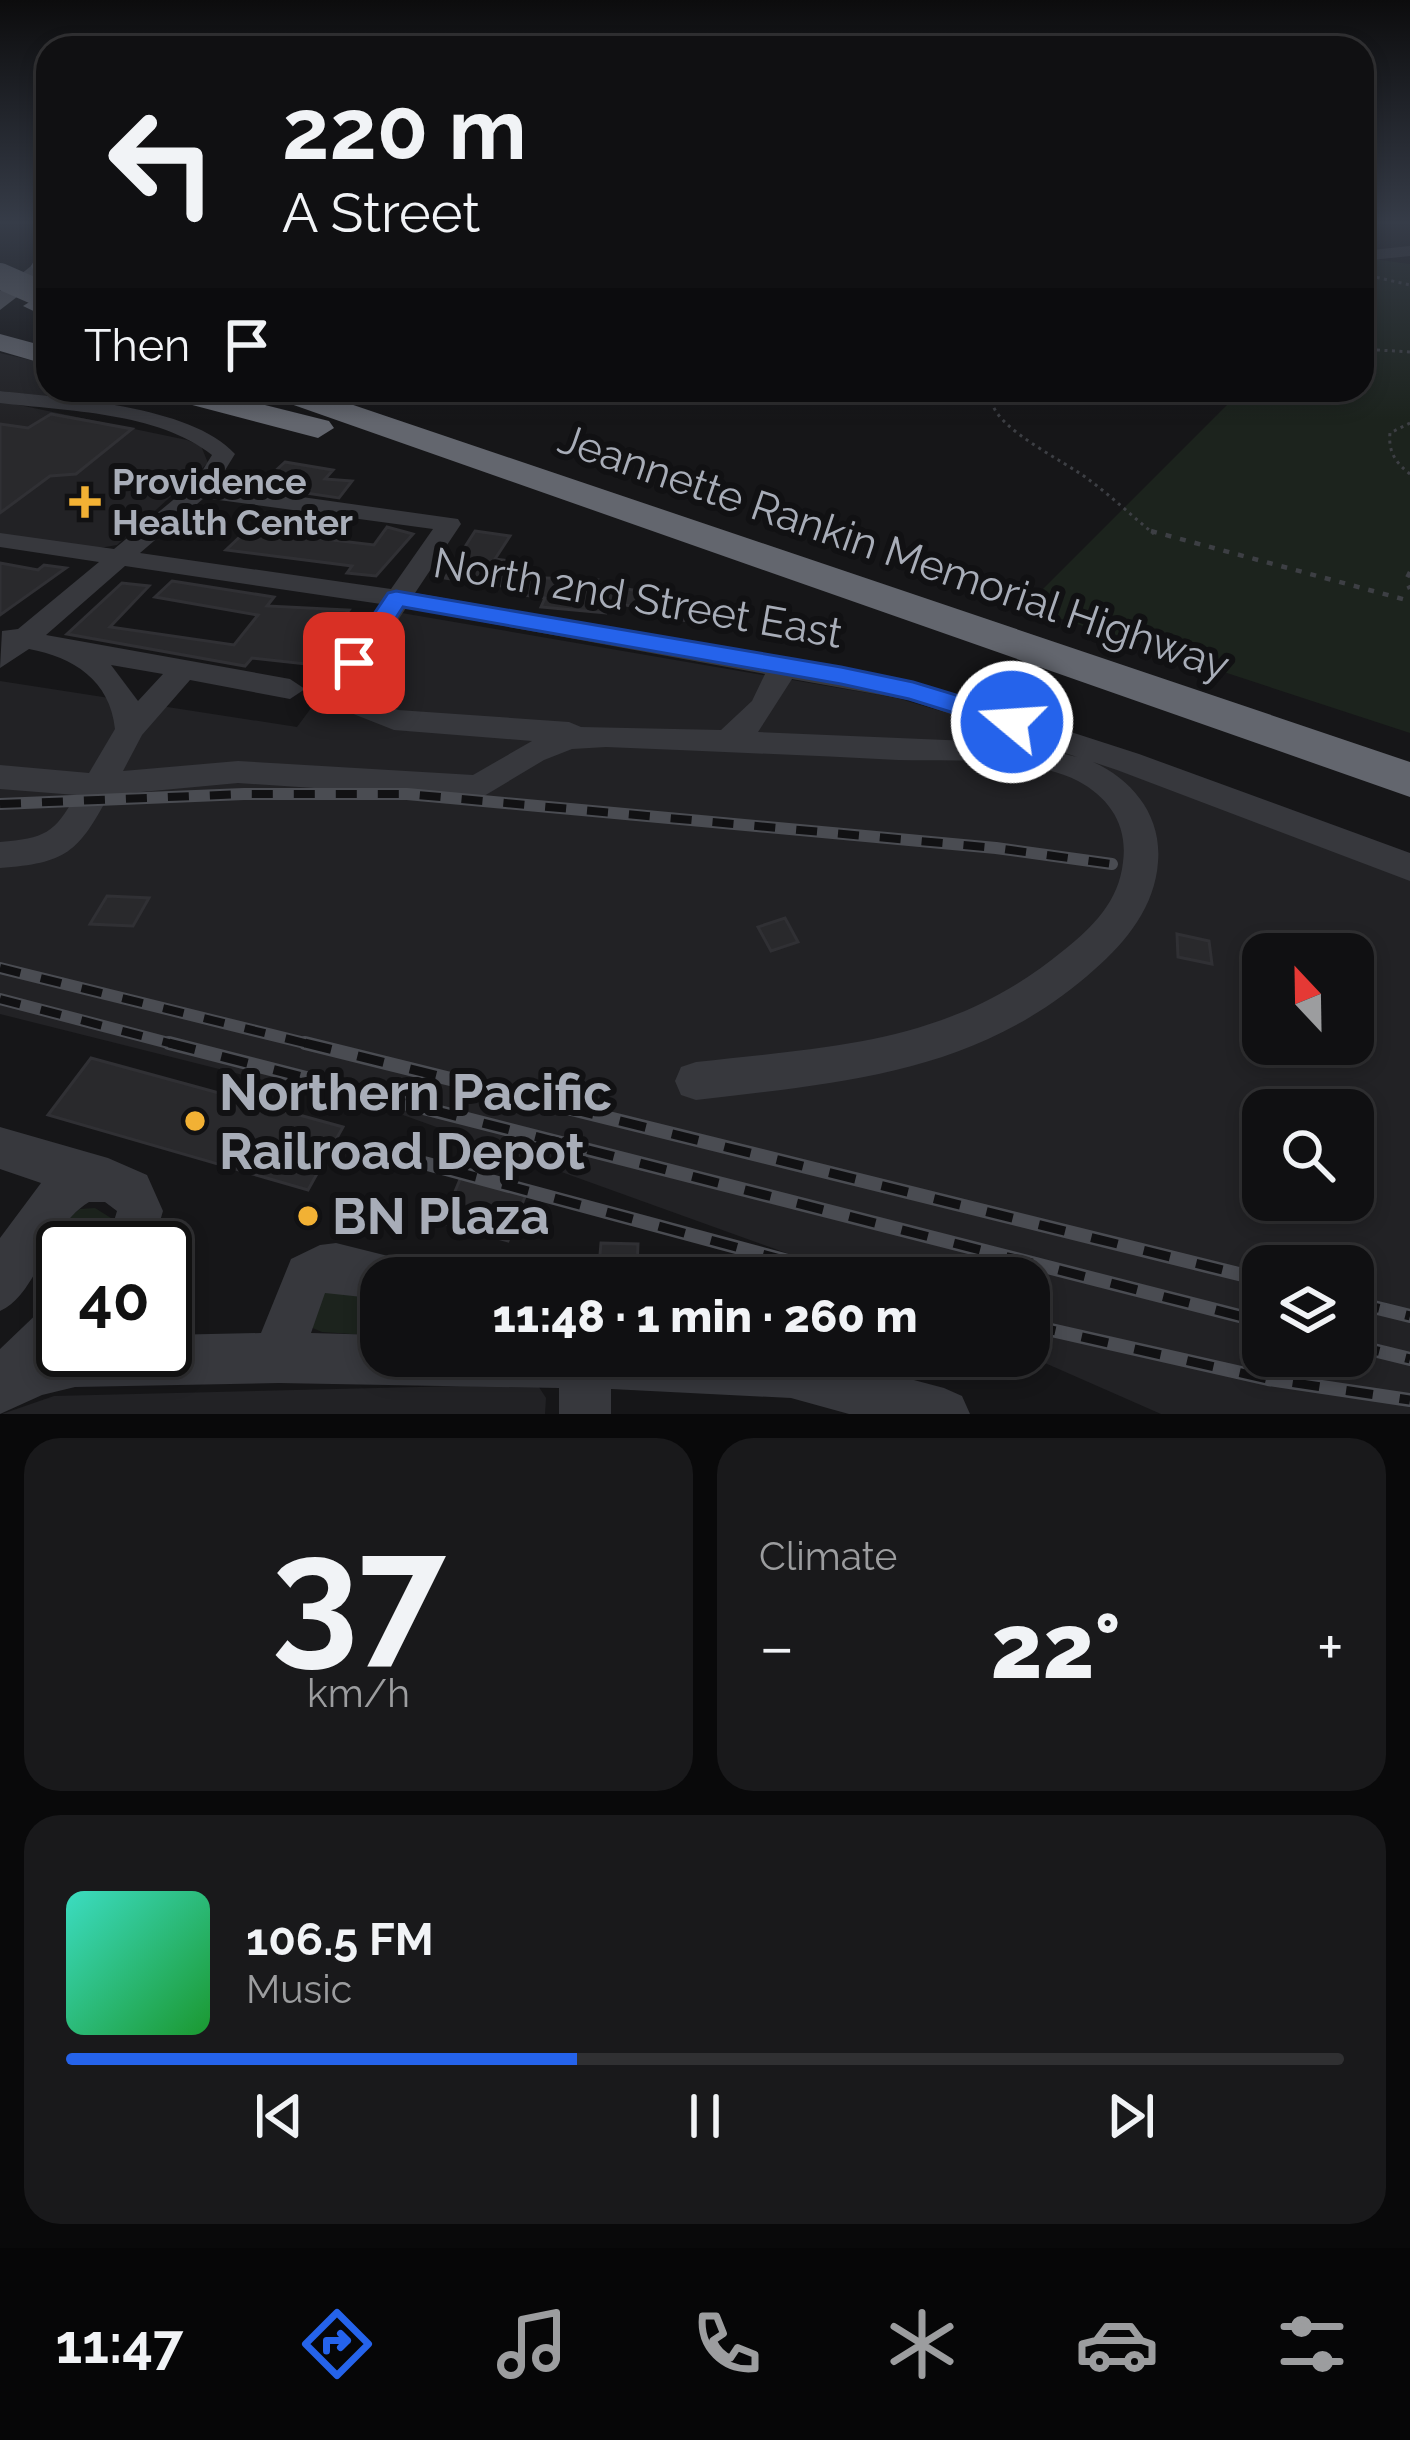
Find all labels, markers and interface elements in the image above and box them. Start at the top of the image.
text: 220 m [282,80,527,179]
icon: left [84,84,240,240]
text: A Street [282,181,480,245]
icon: arrive [214,312,280,378]
text: Then [84,319,190,372]
street label: Jeannette Rankin Memorial Highway [552,414,1236,690]
place label: Providence Health Center [112,460,353,543]
marker: Providence Health Center [69,486,101,518]
street label: North 2nd Street East [430,538,846,658]
pin [303,612,405,714]
icon: arrive [321,630,387,696]
position arrow [949,659,1075,785]
north arrow [1242,933,1374,1065]
map controls [1242,933,1374,1377]
place label: Northern Pacific Railroad Depot [219,1062,612,1181]
button: search [1242,1089,1374,1221]
marker: Northern Pacific Railroad Depot [182,1108,208,1134]
place label: BN Plaza [332,1186,549,1246]
marker: BN Plaza [295,1203,321,1229]
speed limit sign: 40 [36,1221,192,1377]
button: layers [1242,1245,1374,1377]
text: 11:48 · 1 min · 260 m [493,1290,917,1343]
text: 37 [271,1500,446,1684]
text: Climate [759,1533,897,1579]
text: 22° [990,1593,1121,1699]
text: − [759,1608,795,1685]
text: + [1317,1608,1344,1685]
text: km/h [307,1670,410,1716]
text: 106.5 FM [246,1913,434,1966]
text: Music [246,1966,352,2012]
icon: previous [246,2083,312,2149]
icon: pause [672,2083,738,2149]
icon: next [1098,2083,1164,2149]
icon: directions [295,2302,379,2386]
icon: music [490,2302,574,2386]
icon: phone [685,2302,769,2386]
icon: climate [880,2302,964,2386]
icon: car [1075,2302,1159,2386]
icon: filters [1270,2302,1354,2386]
text: 11:47 [56,2312,183,2376]

